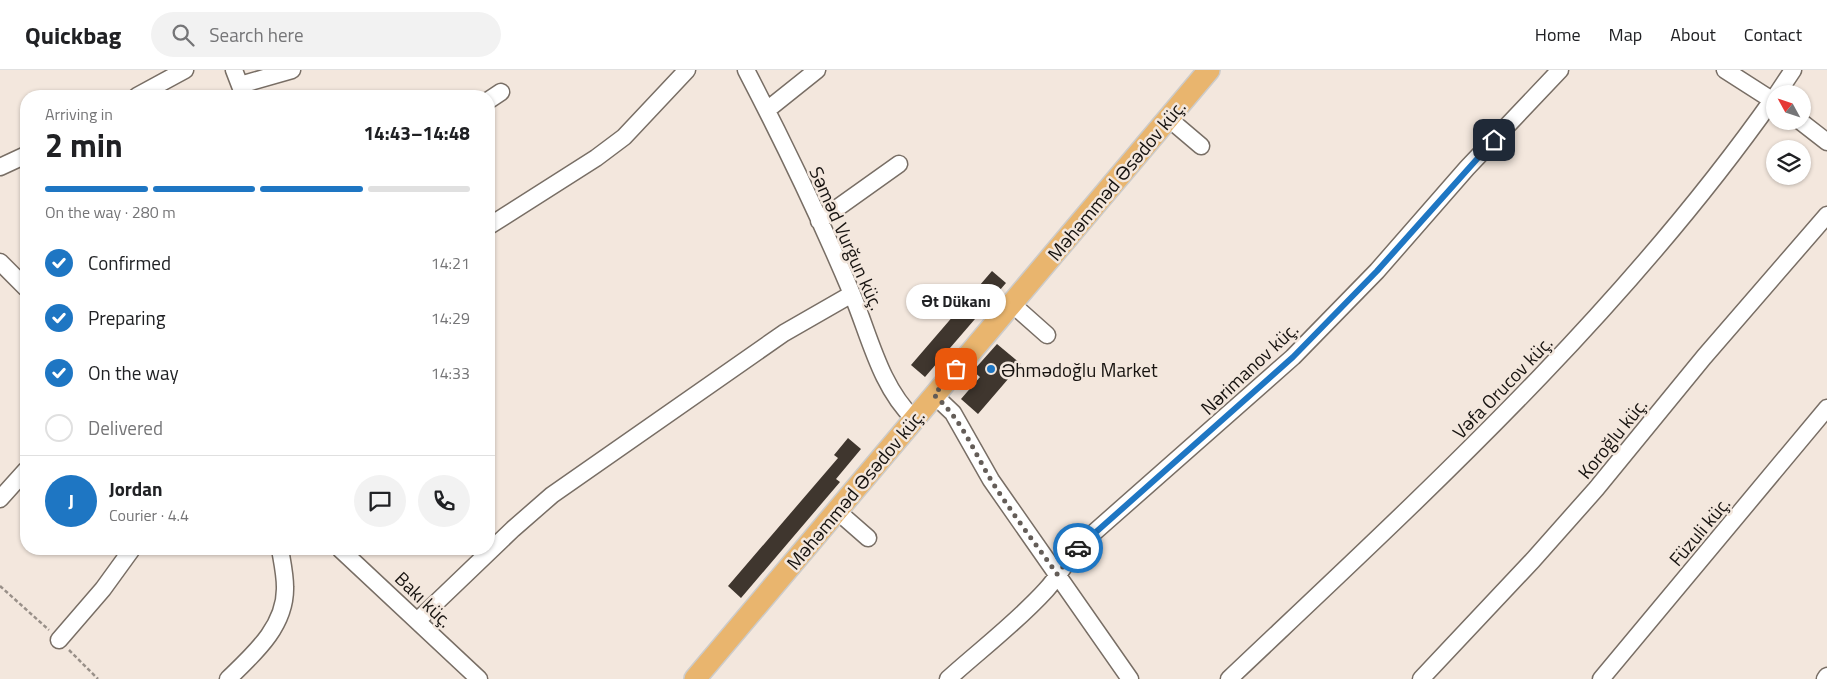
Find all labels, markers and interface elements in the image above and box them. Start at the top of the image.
search box [151,12,501,57]
text: Quickbag [25,17,121,53]
text: Search here [209,20,304,49]
icon: search [169,21,197,49]
text: Home [1535,21,1581,48]
text: Map [1609,21,1642,48]
text: About [1670,21,1716,48]
text: Contact [1744,21,1802,48]
north arrow [1766,85,1811,130]
map controls [1766,85,1811,185]
street label: Məhəmməd Əsədov küç. [1040,93,1192,267]
text: Arriving in [45,102,113,126]
text: 14:43–14:48 [363,118,470,147]
pin [1473,119,1515,161]
text: 2 min [45,121,123,169]
icon: home [1480,126,1508,154]
button: layers [1766,140,1811,185]
street label: Səməd Vurğun küç. [802,162,892,314]
text: On the way · 280 m [45,200,176,224]
text: Confirmed [88,248,171,277]
icon: check [45,249,73,277]
text: 14:21 [431,251,470,275]
callout: Ət Dükanı [906,284,1006,319]
text: Ət Dükanı [921,289,991,313]
text: Preparing [88,303,165,332]
icon: check [45,304,73,332]
text: 14:29 [431,306,470,330]
street label: Nərimanov küç. [1194,315,1304,421]
street label: Vəfa Orucov küç. [1445,329,1559,445]
pin [935,348,977,390]
icon: bag [942,355,970,383]
place label: Əhmədoğlu Market [1001,355,1158,384]
text: On the way [88,358,179,387]
icon: check [45,359,73,387]
text: 14:33 [431,361,470,385]
marker: Əhmədoğlu Market [985,363,997,375]
street label: Koroğlu küç. [1570,391,1654,485]
street label: Məhəmməd Əsədov küç. [779,402,931,576]
text: Delivered [88,413,163,442]
text: Jordan [109,474,162,503]
button: chat [354,475,406,527]
button: phone [418,475,470,527]
text: J [68,486,74,515]
street label: Füzuli küç. [1661,490,1737,572]
text: Courier · 4.4 [109,503,189,527]
courier [1053,523,1103,573]
icon: car [1064,534,1092,562]
street label: Bakı küç. [389,564,459,634]

